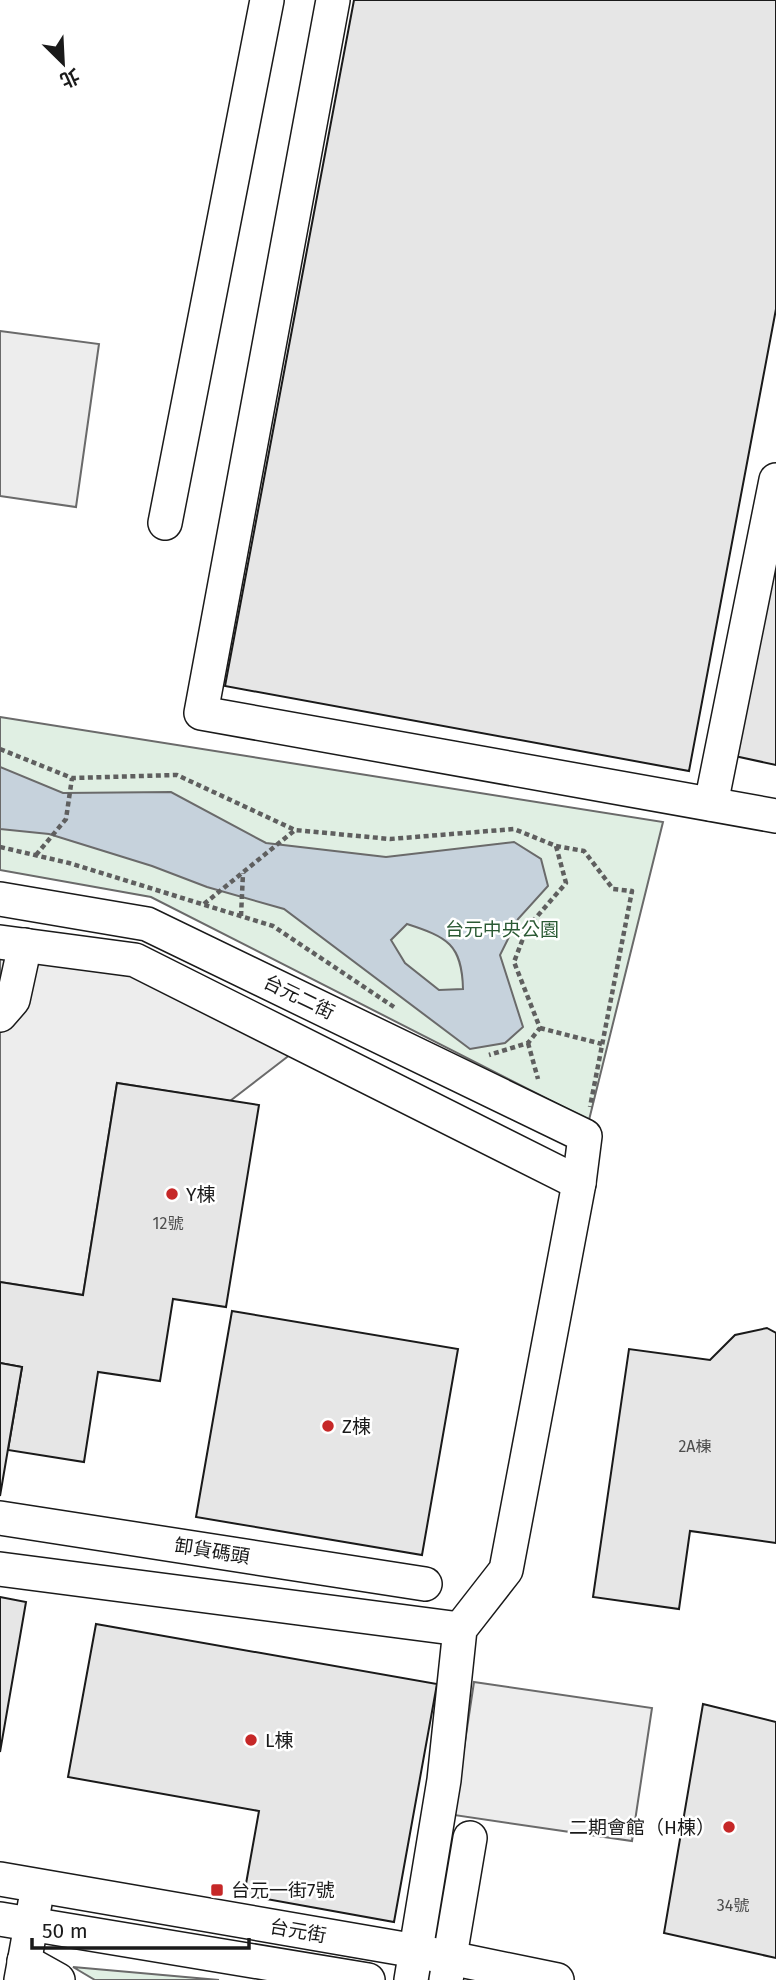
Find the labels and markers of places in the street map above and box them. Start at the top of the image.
place label: Y棟 [186,1183,215,1206]
marker: Y棟 [164,1186,180,1202]
place label: Z棟 [342,1415,371,1438]
marker: Z棟 [320,1418,336,1434]
place label: L棟 [265,1729,293,1752]
marker: L棟 [243,1732,259,1748]
place label: 二期會館（H棟） [569,1816,715,1839]
marker: 二期會館（H棟） [721,1819,737,1835]
place label: 台元一街7號 [231,1879,334,1902]
marker: 台元一街7號 [209,1882,225,1898]

